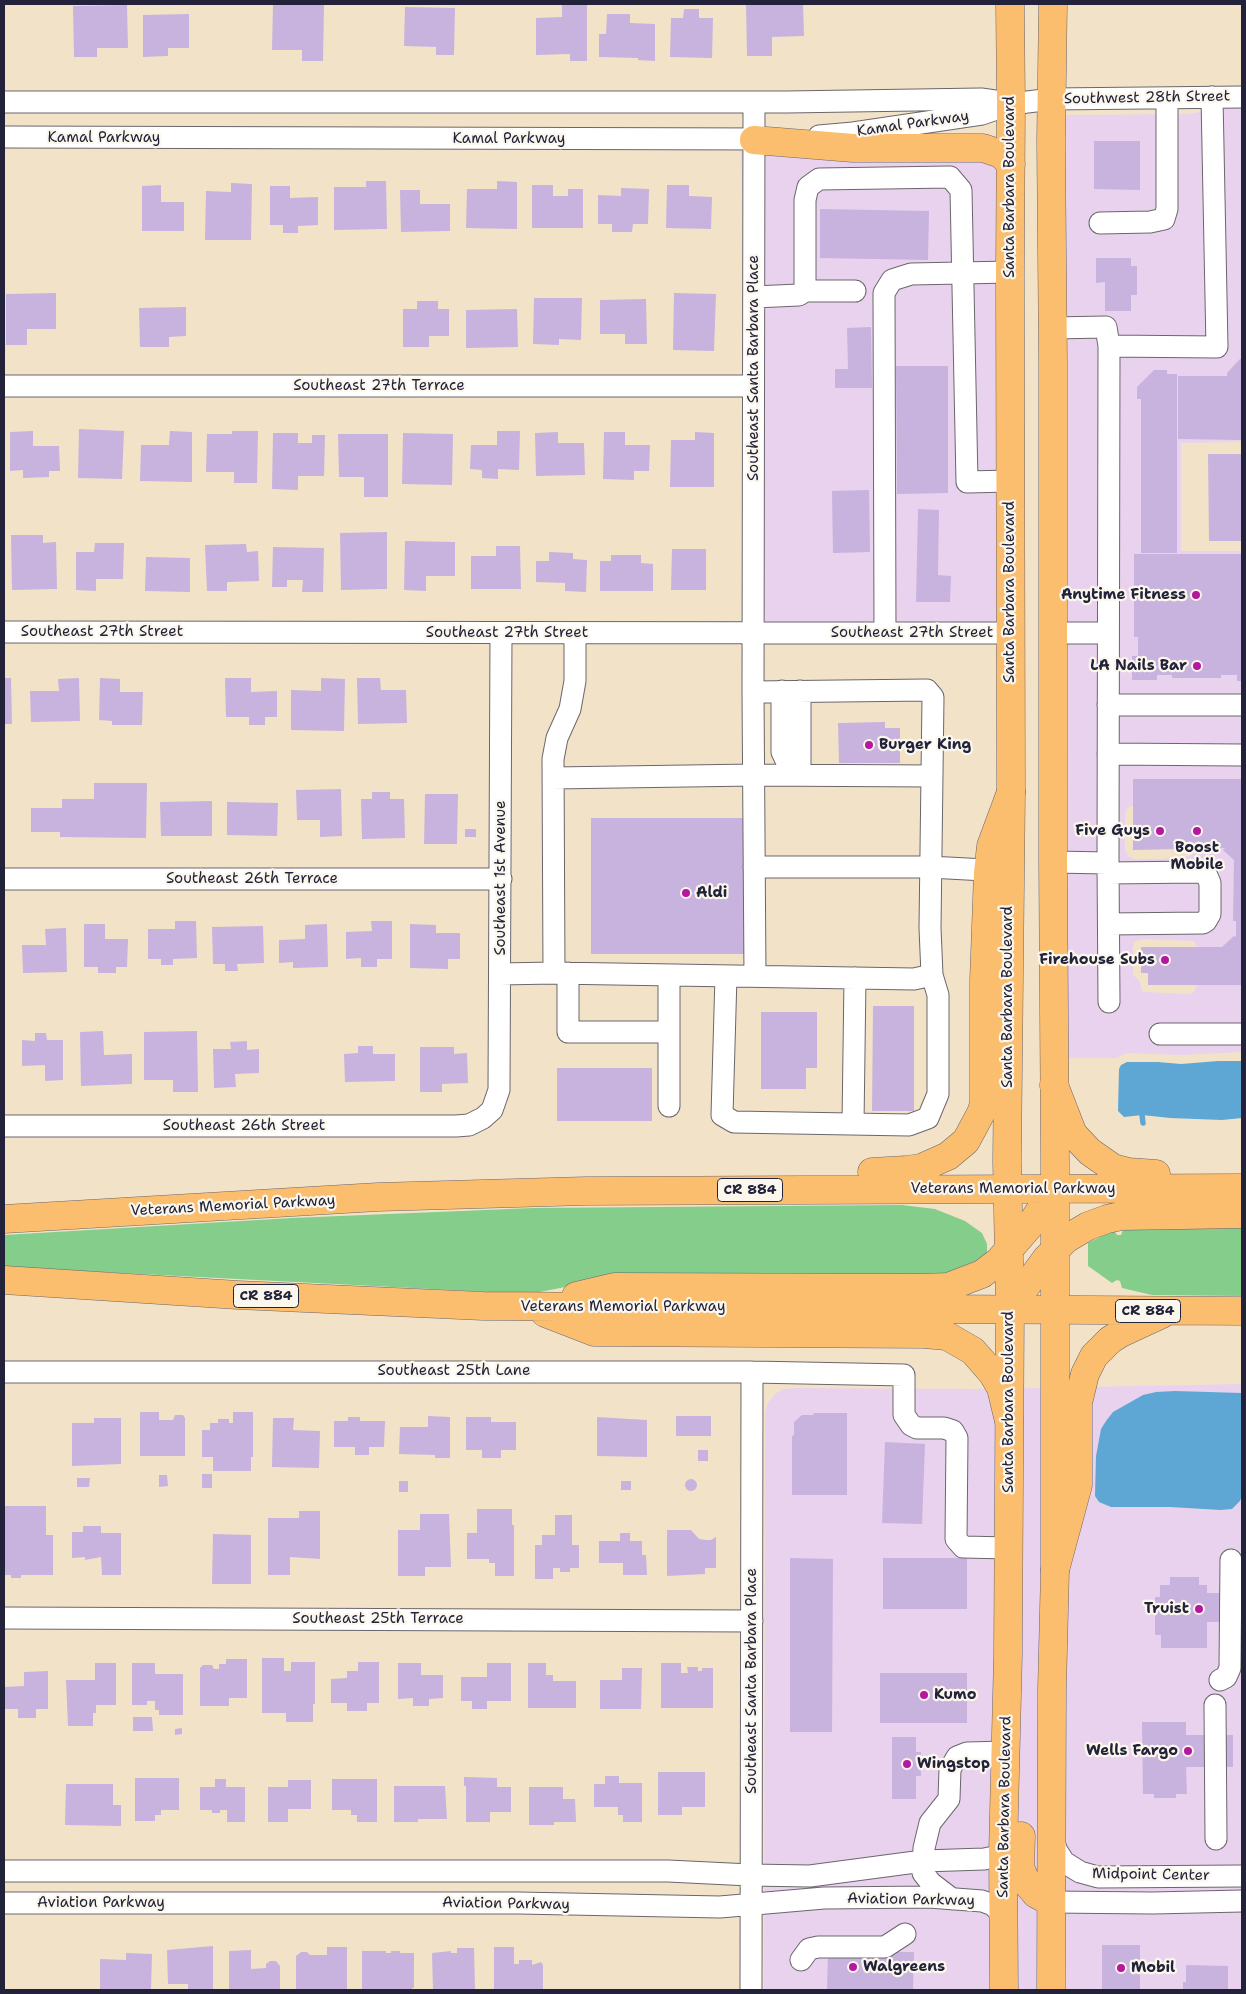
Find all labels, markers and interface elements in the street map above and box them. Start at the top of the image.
street label: Southwest 28th Street [1064,88,1230,108]
street label: Santa Barbara Boulevard [1001,96,1019,278]
street label: Kamal Parkway [856,107,970,141]
street label: Kamal Parkway [48,129,160,147]
street label: Kamal Parkway [453,130,565,148]
street label: Southeast Santa Barbara Place [745,255,763,481]
street label: Southeast 27th Terrace [293,377,465,395]
street label: Santa Barbara Boulevard [1001,501,1019,683]
place label: Anytime Fitness [1061,586,1186,604]
marker: Anytime Fitness [1190,589,1202,601]
street label: Southeast 27th Street [21,623,183,641]
street label: Southeast 27th Street [426,624,588,642]
street label: Southeast 27th Street [831,624,993,642]
place label: LA Nails Bar [1090,657,1187,675]
marker: LA Nails Bar [1191,660,1203,672]
place label: Burger King [879,736,971,754]
marker: Burger King [863,739,875,751]
street label: Southeast 1st Avenue [492,800,510,956]
place label: Five Guys [1075,822,1150,840]
marker: Five Guys [1154,825,1166,837]
marker: Boost Mobile [1191,825,1203,837]
place label: Boost Mobile [1170,839,1224,874]
street label: Southeast 26th Terrace [166,870,338,888]
place label: Aldi [696,884,727,902]
marker: Aldi [680,887,692,899]
street label: Santa Barbara Boulevard [999,906,1017,1088]
place label: Firehouse Subs [1039,951,1155,969]
marker: Firehouse Subs [1159,954,1171,966]
street label: Southeast 26th Street [163,1117,325,1135]
road number: CR 884 [718,1178,782,1202]
street label: Veterans Memorial Parkway [910,1180,1116,1198]
street label: Veterans Memorial Parkway [130,1192,336,1220]
road number: CR 884 [234,1284,298,1308]
street label: Veterans Memorial Parkway [520,1298,726,1316]
road number: CR 884 [1116,1300,1180,1322]
street label: Santa Barbara Boulevard [1000,1311,1018,1493]
street label: Southeast 25th Lane [378,1362,530,1380]
street label: Southeast Santa Barbara Place [743,1568,761,1794]
place label: Truist [1144,1600,1189,1618]
marker: Truist [1193,1603,1205,1615]
street label: Southeast 25th Terrace [292,1610,464,1628]
place label: Kumo [934,1686,976,1704]
marker: Kumo [918,1689,930,1701]
street label: Santa Barbara Boulevard [994,1716,1016,1898]
place label: Wells Fargo [1086,1742,1178,1760]
marker: Wells Fargo [1182,1745,1194,1757]
place label: Wingstop [917,1755,990,1773]
marker: Wingstop [901,1758,913,1770]
street label: Midpoint Center [1092,1865,1210,1885]
street label: Aviation Parkway [847,1890,975,1910]
street label: Aviation Parkway [37,1894,165,1912]
street label: Aviation Parkway [442,1894,570,1914]
place label: Walgreens [863,1958,945,1976]
place label: Mobil [1131,1959,1175,1977]
marker: Walgreens [847,1961,859,1973]
marker: Mobil [1115,1962,1127,1974]

